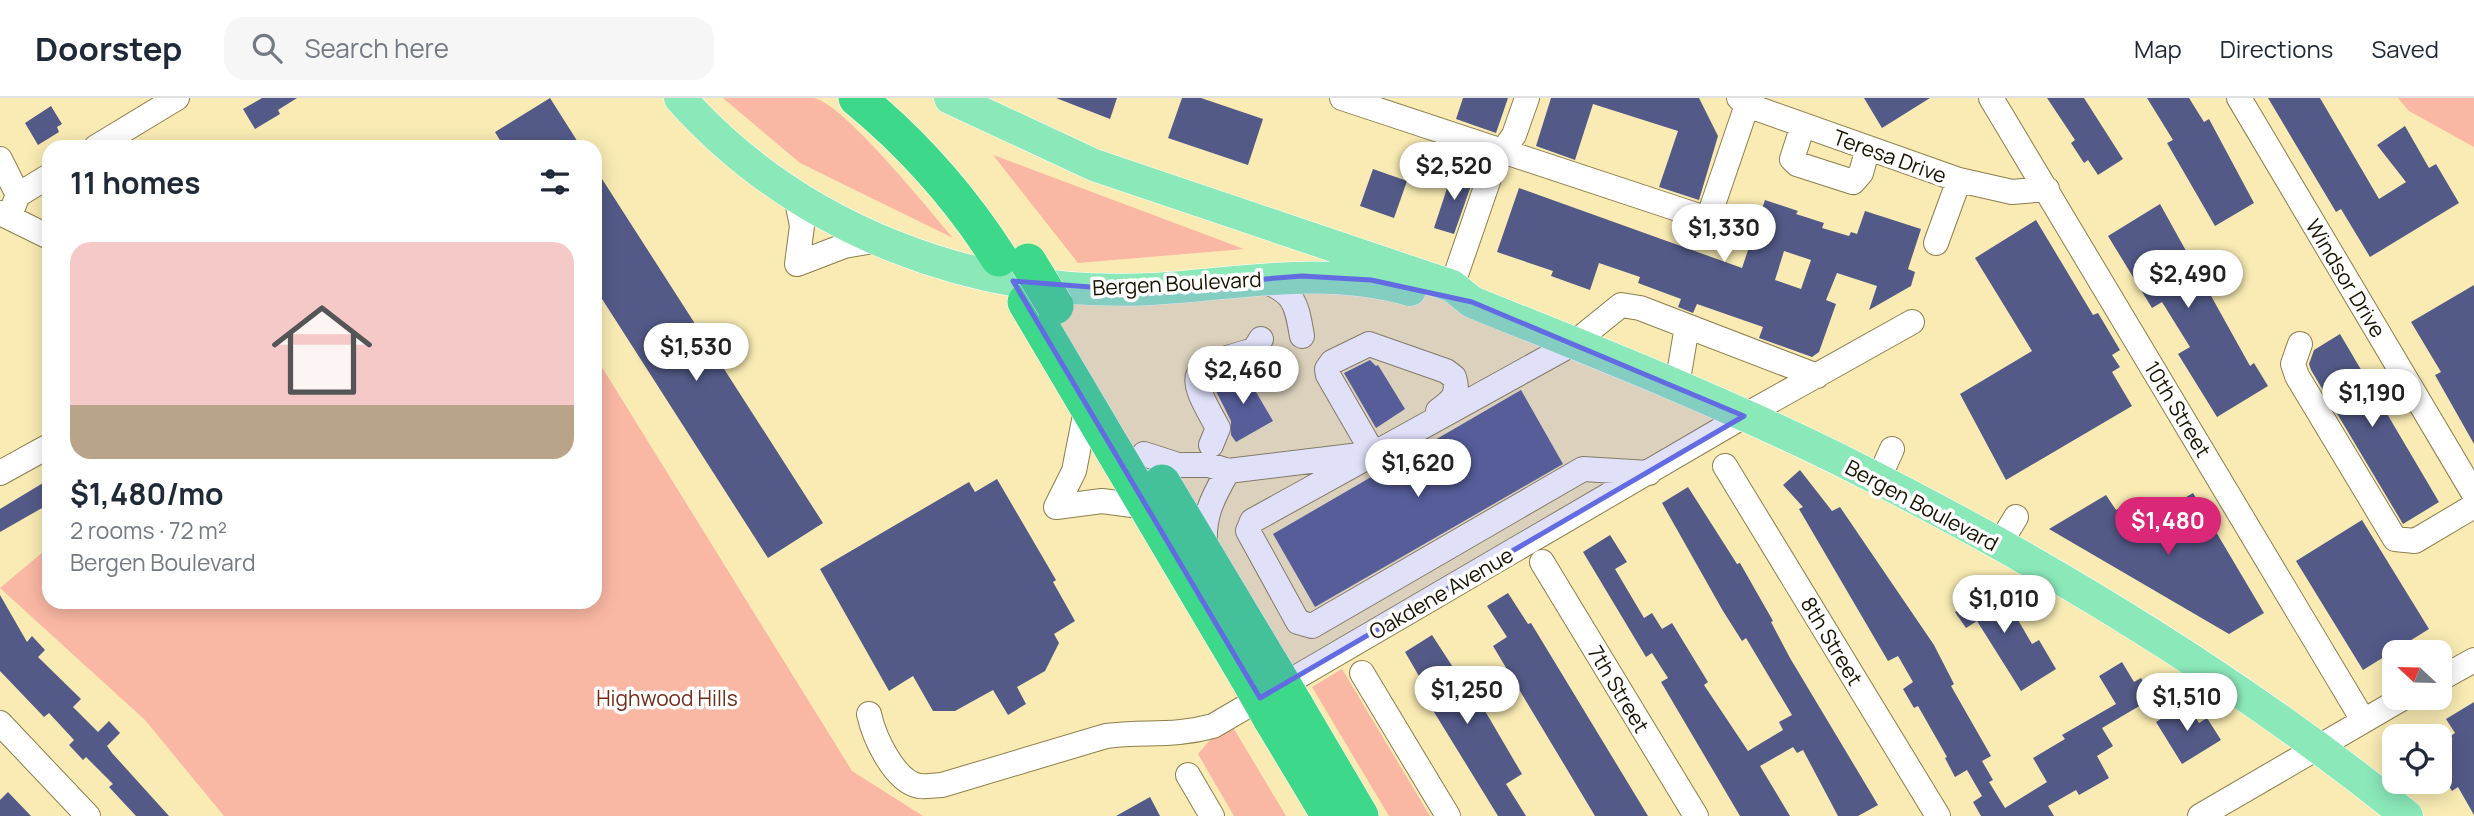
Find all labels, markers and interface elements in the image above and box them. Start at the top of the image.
search box [224,17,714,80]
text: Doorstep [35,26,182,71]
icon: search [248,29,286,67]
text: Search here [304,30,449,66]
text: Map [2134,32,2182,65]
text: Directions [2220,32,2333,65]
text: Saved [2371,32,2439,65]
street label: Teresa Drive [1829,123,1951,189]
pin: $2,520 [1397,142,1511,202]
text: $2,520 [1416,149,1492,181]
text: 11 homes [70,162,201,203]
icon: filters [536,163,574,201]
pin: $1,330 [1667,204,1781,264]
text: $1,330 [1688,211,1760,243]
street label: Windsor Drive [2300,214,2392,342]
pin: $2,490 [2131,250,2245,310]
text: $2,490 [2149,257,2227,289]
street label: Bergen Boulevard [1092,265,1262,301]
icon: home [259,287,385,413]
pin: $1,530 [639,324,753,383]
text: $1,530 [660,330,732,362]
pin: $2,460 [1186,346,1300,406]
text: $2,460 [1204,353,1282,385]
street label: 10th Street [2138,356,2218,462]
pin: $1,190 [2315,370,2429,429]
text: $1,190 [2338,376,2406,408]
pin: $1,620 [1361,440,1475,499]
text: $1,620 [1381,446,1455,478]
street label: Bergen Boulevard [1841,453,2003,557]
text: $1,480/mo [70,473,224,514]
pin: $1,480 [2111,498,2225,557]
text: $1,480 [2131,504,2205,536]
text: 2 rooms · 72 m² [70,514,227,546]
street label: Oakdene Avenue [1364,540,1518,646]
text: Bergen Boulevard [70,546,256,578]
pin: $1,010 [1947,575,2061,635]
text: $1,010 [1969,582,2039,614]
street label: 8th Street [1795,591,1869,691]
street label: 7th Street [1582,640,1656,738]
north arrow [2382,640,2452,710]
map controls [2382,640,2452,794]
pin: $1,250 [1410,666,1524,726]
text: $1,250 [1431,673,1503,705]
pin: $1,510 [2130,674,2244,733]
text: $1,510 [2152,680,2222,712]
park label: Highwood Hills [596,684,738,712]
button: locate [2382,724,2452,794]

